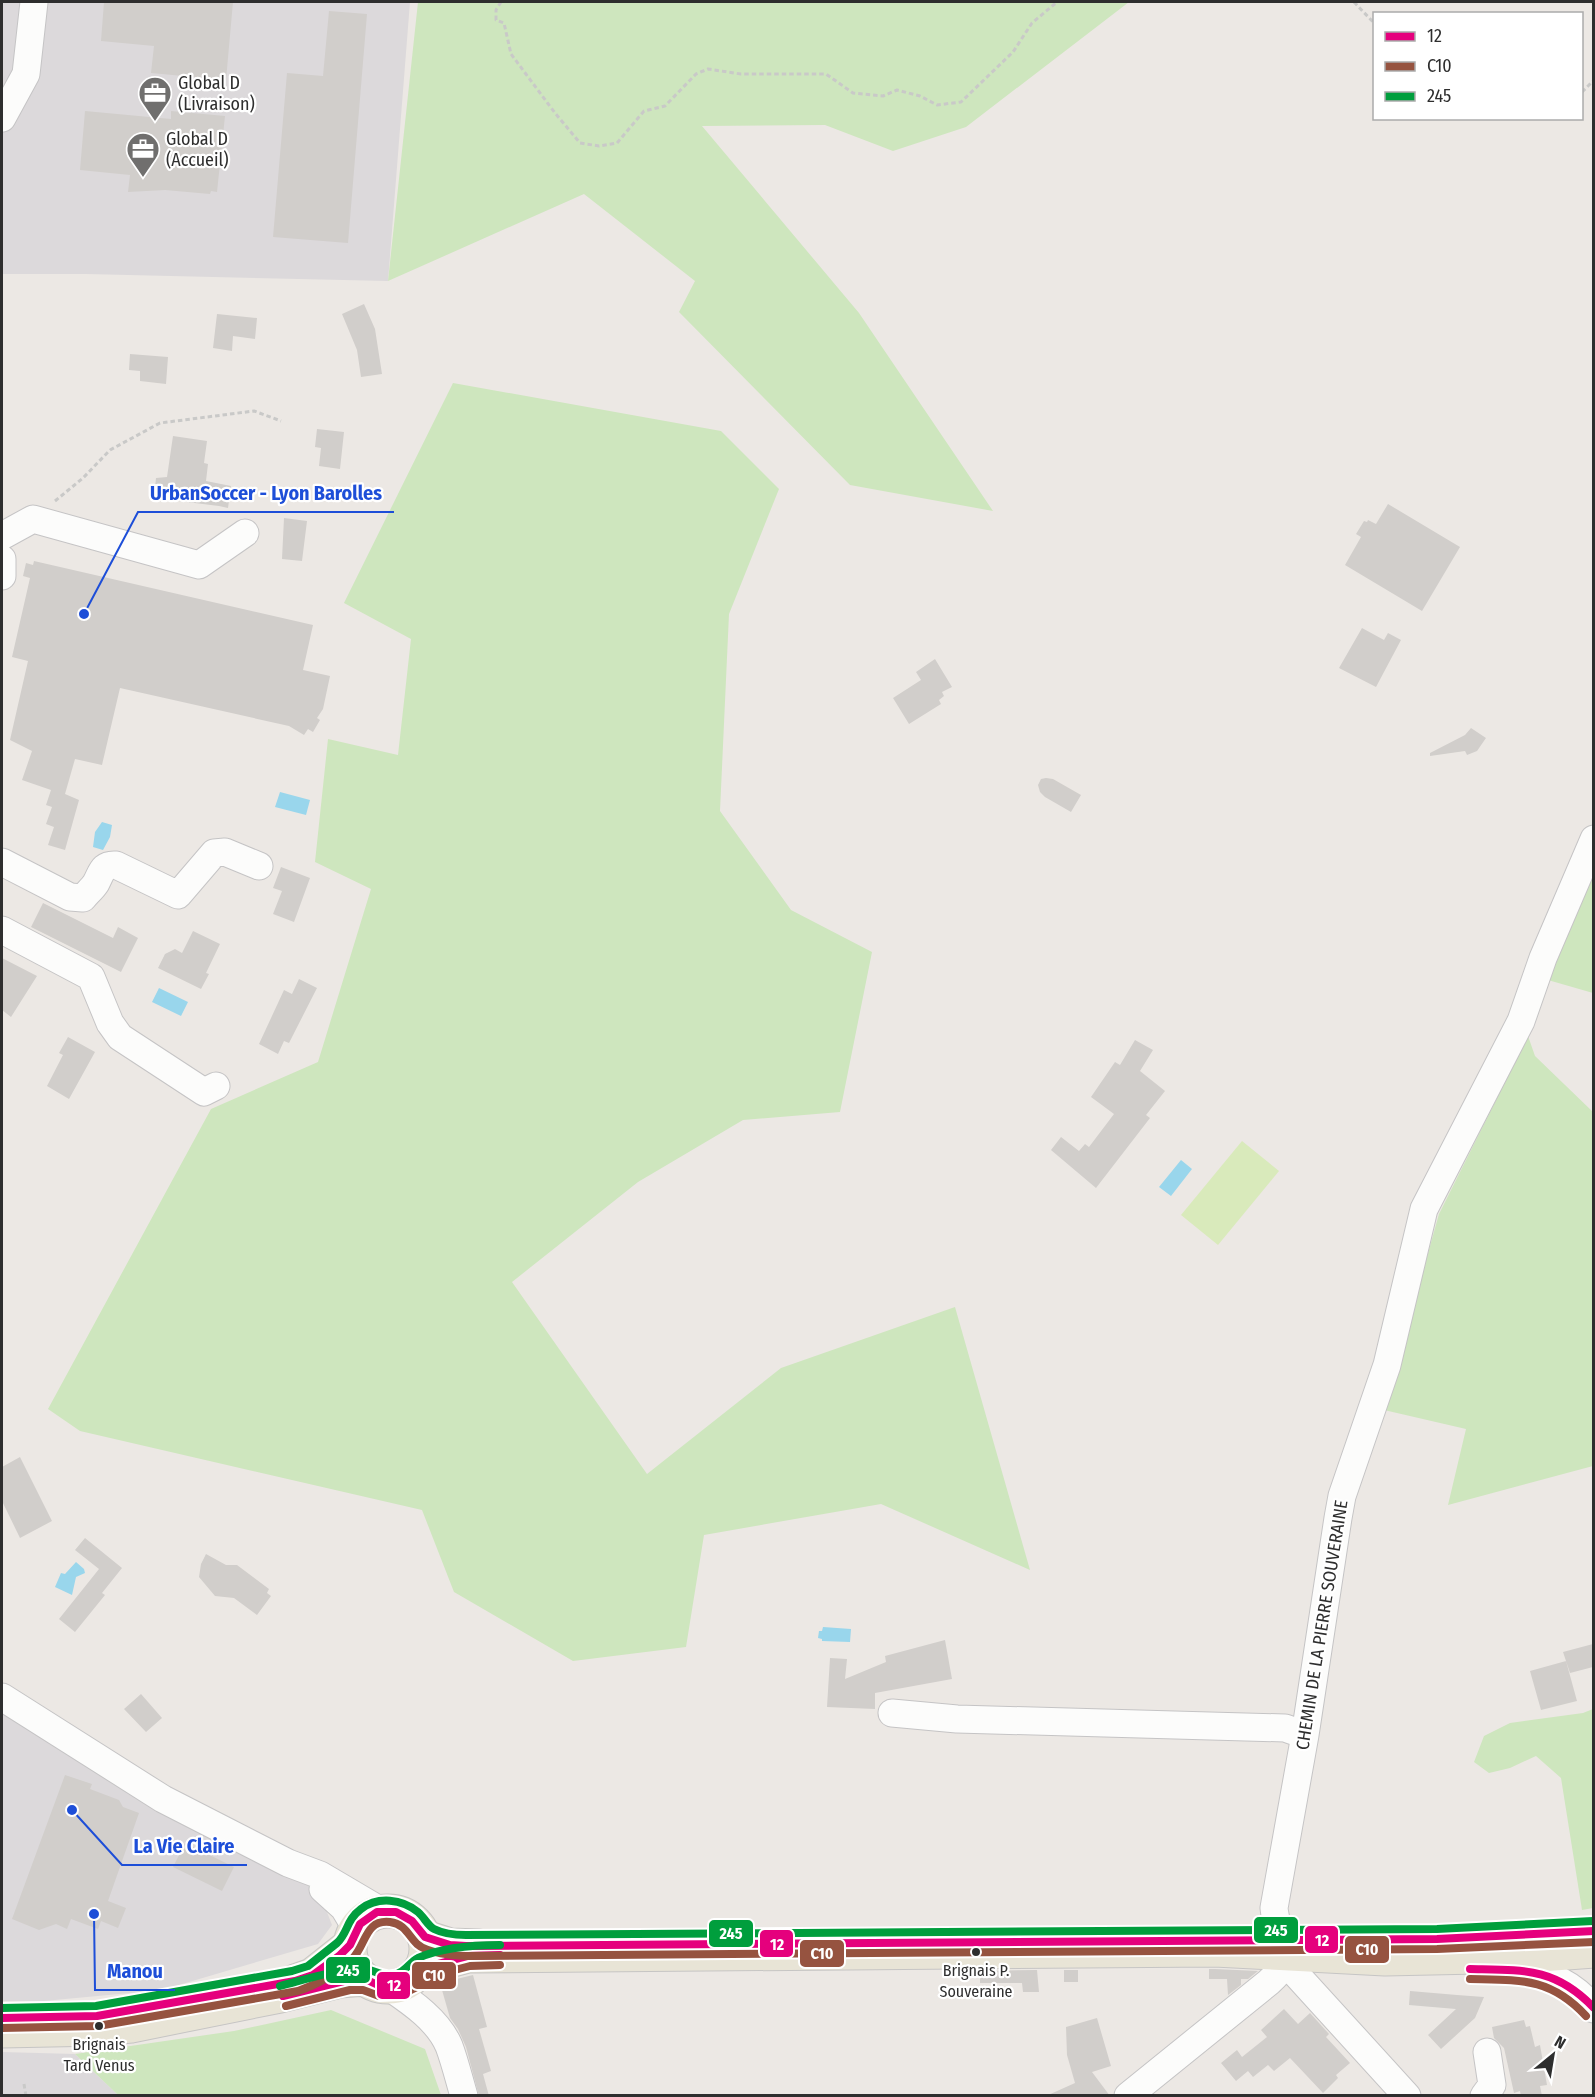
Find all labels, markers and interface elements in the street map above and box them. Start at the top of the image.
legend [1373,12,1583,120]
text: 12 [1427,25,1442,47]
text: C10 [1427,55,1452,77]
place label: Global D (Livraison) [178,72,255,115]
office icon: Global D (Livraison) [137,75,173,122]
text: 245 [1427,85,1451,107]
place label: Global D (Accueil) [166,128,229,171]
office icon: Global D (Accueil) [125,131,161,178]
callout: UrbanSoccer - Lyon Barolles [138,474,394,512]
text: UrbanSoccer - Lyon Barolles [150,481,382,505]
street label: CHEMIN DE LA PIERRE SOUVERAINE [1291,1499,1353,1751]
callout: La Vie Claire [122,1827,247,1865]
text: La Vie Claire [134,1834,234,1858]
line badge: 245 [1253,1916,1299,1944]
line badge: 245 [708,1919,754,1948]
text: 245 [1263,1921,1288,1940]
text: 245 [718,1924,743,1943]
line badge: 12 [1304,1925,1339,1954]
line badge: 12 [759,1929,794,1958]
text: 12 [1315,1931,1330,1950]
text: 12 [770,1935,785,1954]
line badge: C10 [1344,1935,1390,1964]
line badge: C10 [799,1939,845,1968]
text: C10 [1356,1940,1379,1959]
text: C10 [811,1944,834,1963]
marker: Brignais P. Souveraine [970,1946,982,1958]
callout: Manou [95,1952,175,1990]
line badge: 245 [325,1956,371,1984]
text: Manou [107,1959,163,1983]
text: 245 [335,1961,360,1980]
line badge: C10 [411,1961,457,1990]
place label: Brignais P. Souveraine [940,1961,1013,2001]
text: C10 [423,1966,446,1985]
line badge: 12 [376,1971,411,2000]
text: 12 [387,1976,402,1995]
marker: Brignais Tard Venus [93,2020,105,2032]
north arrow [1523,2025,1583,2085]
text: N [1551,2032,1569,2053]
place label: Brignais Tard Venus [63,2035,135,2075]

